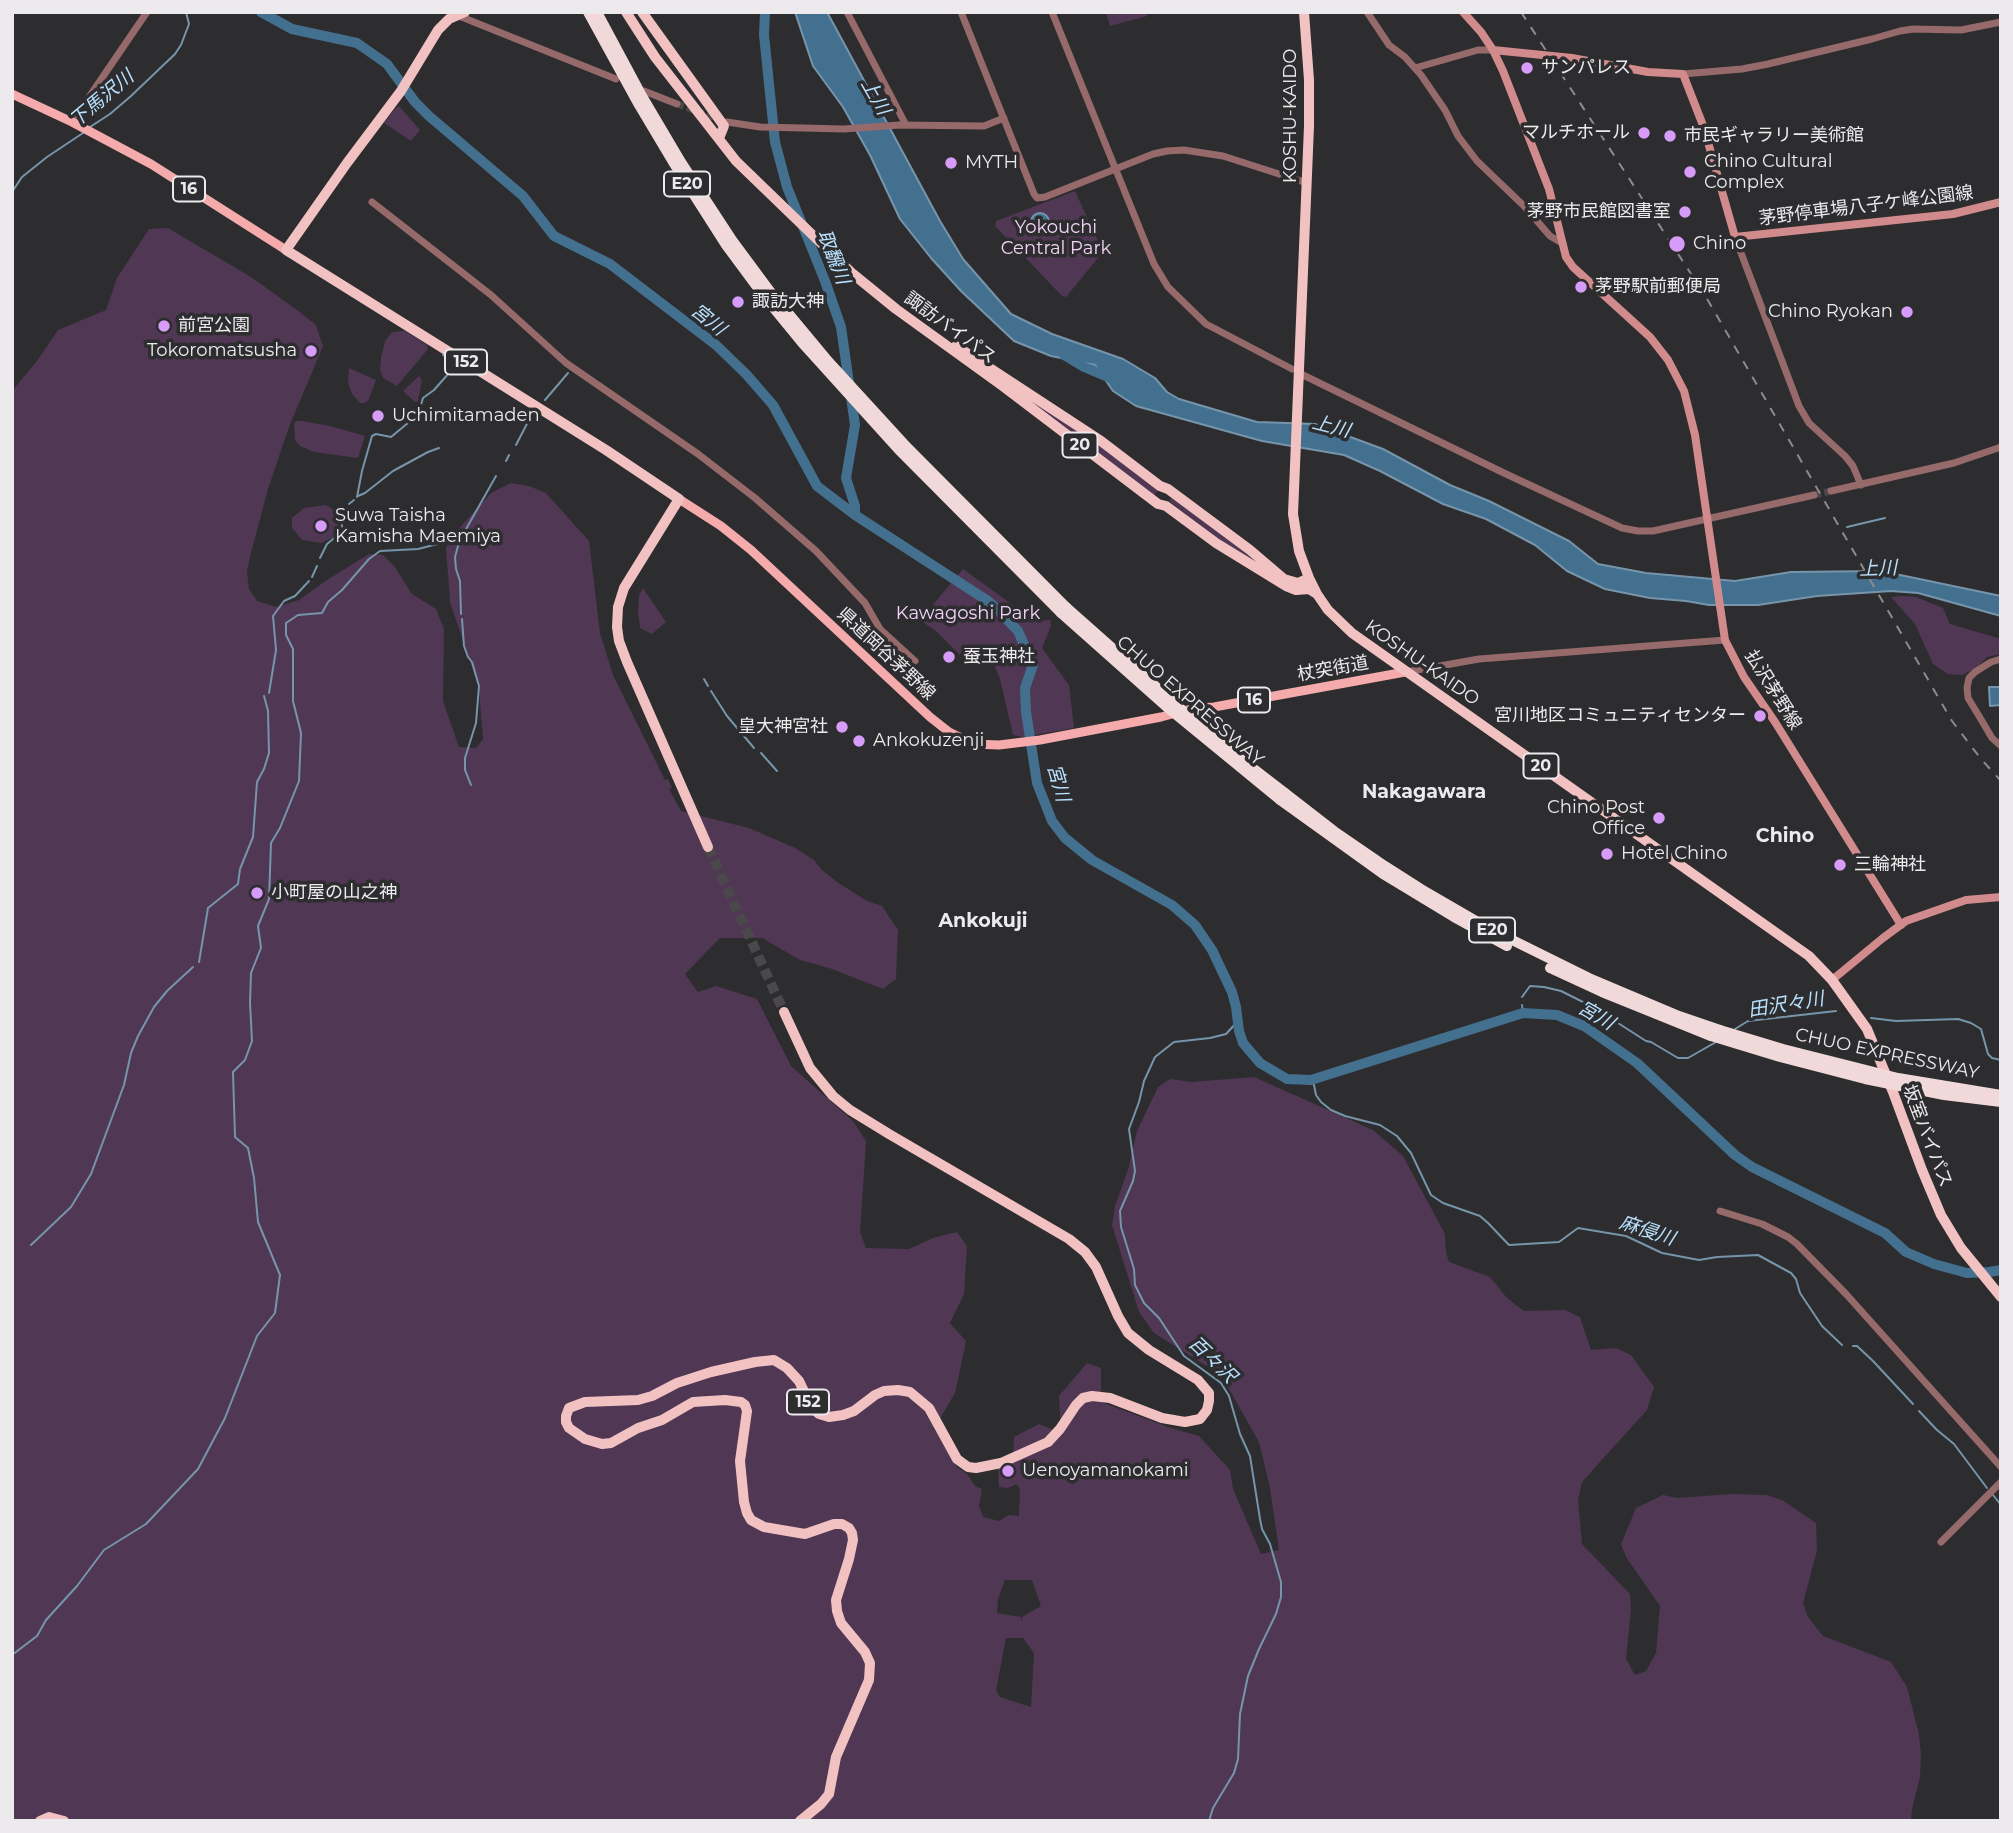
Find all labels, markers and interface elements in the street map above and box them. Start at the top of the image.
street label: KOSHU-KAIDO [1280,49,1302,183]
place label: サンパレス [1541,57,1631,79]
marker: サンパレス [1519,60,1535,76]
water label: 下馬沢川 [66,66,138,132]
water label: 上川 [856,75,894,119]
place label: マルチホール [1522,122,1630,144]
marker: マルチホール [1636,125,1652,141]
place label: 市民ギャラリー美術館 [1684,125,1864,147]
marker: 市民ギャラリー美術館 [1662,128,1678,144]
place label: Chino Cultural Complex [1704,151,1833,194]
place label: MYTH [965,152,1018,174]
marker: MYTH [943,155,959,171]
marker: Chino Cultural Complex [1682,164,1698,180]
road number: E20 [664,172,710,196]
road number: 16 [173,176,205,202]
street label: 茅野停車場八子ケ峰公園線 [1757,182,1975,230]
place label: 茅野市民館図書室 [1527,201,1671,223]
marker: 茅野市民館図書室 [1677,204,1693,220]
park label: Yokouchi Central Park [1001,217,1111,260]
water label: 取飜川 [812,226,854,288]
place label: Chino [1693,233,1746,255]
marker: Chino [1667,234,1687,254]
place label: 茅野駅前郵便局 [1595,276,1721,298]
marker: 茅野駅前郵便局 [1573,279,1589,295]
street label: 諏訪バイパス [900,288,1000,368]
place label: 諏訪大神 [752,291,824,313]
marker: 諏訪大神 [730,294,746,310]
water label: 宮川 [686,299,730,341]
place label: Chino Ryokan [1768,301,1893,323]
marker: Chino Ryokan [1899,304,1915,320]
place label: 前宮公園 [178,315,250,337]
marker: 前宮公園 [156,318,172,334]
place label: Tokoromatsusha [147,340,297,362]
marker: Tokoromatsusha [303,343,319,359]
road number: 152 [445,350,487,374]
place label: Uchimitamaden [392,405,540,427]
marker: Uchimitamaden [370,408,386,424]
water label: 上川 [1310,411,1352,443]
road number: 20 [1062,432,1098,458]
place label: Suwa Taisha Kamisha Maemiya [335,505,501,548]
marker: Suwa Taisha Kamisha Maemiya [313,518,329,534]
water label: 上川 [1859,557,1897,581]
street label: 県道岡谷茅野線 [833,603,939,705]
park label: Kawagoshi Park [896,603,1040,625]
street label: KOSHU-KAIDO [1361,616,1483,710]
street label: CHUO EXPRESSWAY [1112,631,1268,771]
place label: 蚕玉神社 [963,646,1035,668]
street label: 払沢茅野線 [1740,646,1806,734]
marker: 蚕玉神社 [941,649,957,665]
street label: 杖突街道 [1296,652,1370,686]
road number: 16 [1238,688,1270,712]
place label: 宮川地区コミュニティセンター [1494,705,1746,727]
marker: 宮川地区コミュニティセンター [1752,708,1768,724]
place label: 皇大神宮社 [738,716,828,738]
marker: 皇大神宮社 [834,719,850,735]
place label: Ankokuzenji [873,730,984,752]
marker: Ankokuzenji [851,733,867,749]
road number: 20 [1524,754,1558,778]
water label: 宮川 [1042,762,1074,804]
district label: Nakagawara [1362,781,1486,803]
place label: Chino Post Office [1547,797,1645,840]
marker: Chino Post Office [1651,810,1667,826]
district label: Chino [1756,825,1814,847]
place label: Hotel Chino [1621,843,1728,865]
marker: Hotel Chino [1599,846,1615,862]
place label: 三輪神社 [1854,854,1926,876]
marker: 三輪神社 [1832,857,1848,873]
place label: 小町屋の山之神 [271,882,397,904]
marker: 小町屋の山之神 [249,885,265,901]
district label: Ankokuji [939,910,1027,932]
road number: E20 [1469,918,1515,942]
water label: 田沢々川 [1747,988,1825,1022]
water label: 宮川 [1574,997,1618,1035]
street label: CHUO EXPRESSWAY [1793,1024,1981,1084]
street label: 坂室バイパス [1898,1082,1956,1190]
water label: 麻侵川 [1616,1211,1678,1251]
water label: 百々沢 [1184,1332,1240,1388]
road number: 152 [787,1390,829,1414]
place label: Uenoyamanokami [1022,1460,1189,1482]
marker: Uenoyamanokami [1000,1463,1016,1479]

